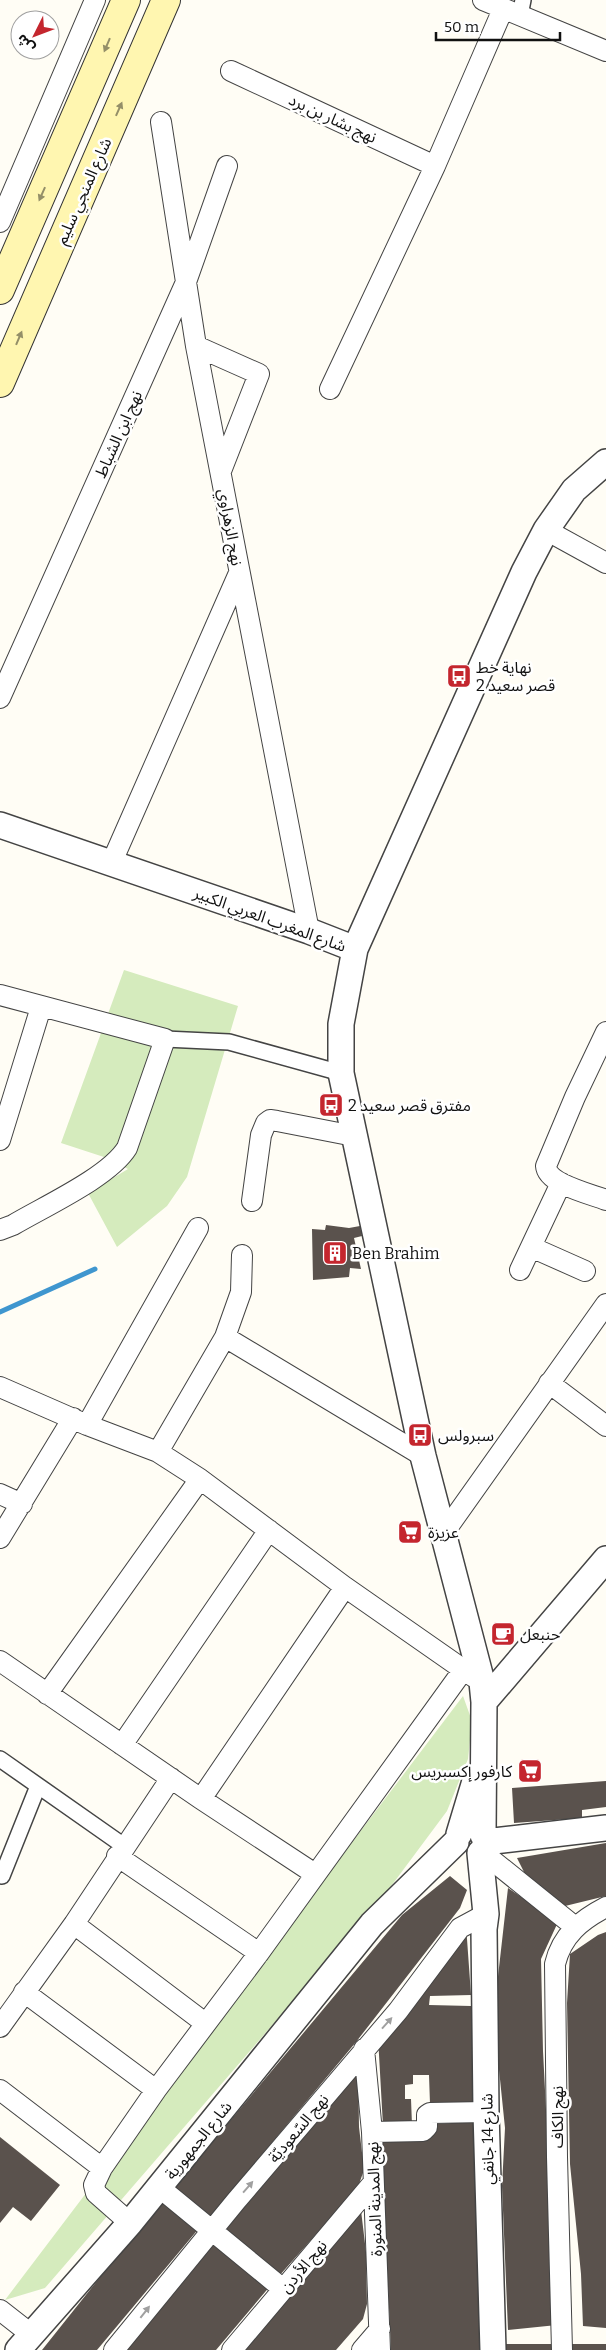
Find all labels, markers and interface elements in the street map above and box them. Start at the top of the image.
north arrow [10,10,60,60]
scale bar [436,10,560,42]
text: 50 m [444,18,480,36]
text: ش [13,31,38,56]
one-way arrow [102,38,110,52]
street label: نهج بشار بن برد [285,90,380,150]
one-way arrow [115,102,123,116]
street label: شارع المنجي سليم [51,135,118,249]
one-way arrow [38,187,46,201]
one-way arrow [15,330,23,345]
street label: نهج ابن الشباط [91,388,149,482]
street label: نهج الزهراوي [211,487,247,568]
place label: نهاية خط قصر سعيد 2 [476,658,555,695]
bus stop icon: نهاية خط قصر سعيد 2 [446,663,472,689]
street label: شارع المغرب العربي الكبير [189,883,349,959]
bus stop icon: مفترق قصر سعيد 2 [318,1092,344,1118]
place label: مفترق قصر سعيد 2 [348,1096,471,1115]
building icon: Ben Brahim [322,1240,348,1266]
place label: Ben Brahim [352,1244,440,1263]
bus stop icon: سبرولس [407,1422,433,1448]
place label: سبرولس [438,1426,494,1445]
supermarket icon: عزيزة [397,1519,423,1545]
place label: عزيزة [428,1523,459,1542]
cafe icon: حنبعل [490,1621,516,1647]
place label: حنبعل [520,1625,560,1644]
supermarket icon: كارفور إكسبريس [517,1758,543,1784]
place label: كارفور إكسبريس [411,1762,512,1782]
one-way arrow [381,2017,393,2029]
street label: نهج الكاف [548,2086,570,2148]
street label: نهج السّعوديّة [264,2090,335,2168]
street label: شارع 14 جانفي [477,2093,501,2185]
street label: شارع الجمهورية [161,2097,238,2185]
street label: نهج المدينة المنورة [363,2141,389,2257]
one-way arrow [242,2181,254,2193]
street label: نهج الأردن [276,2236,333,2299]
one-way arrow [139,2306,150,2319]

